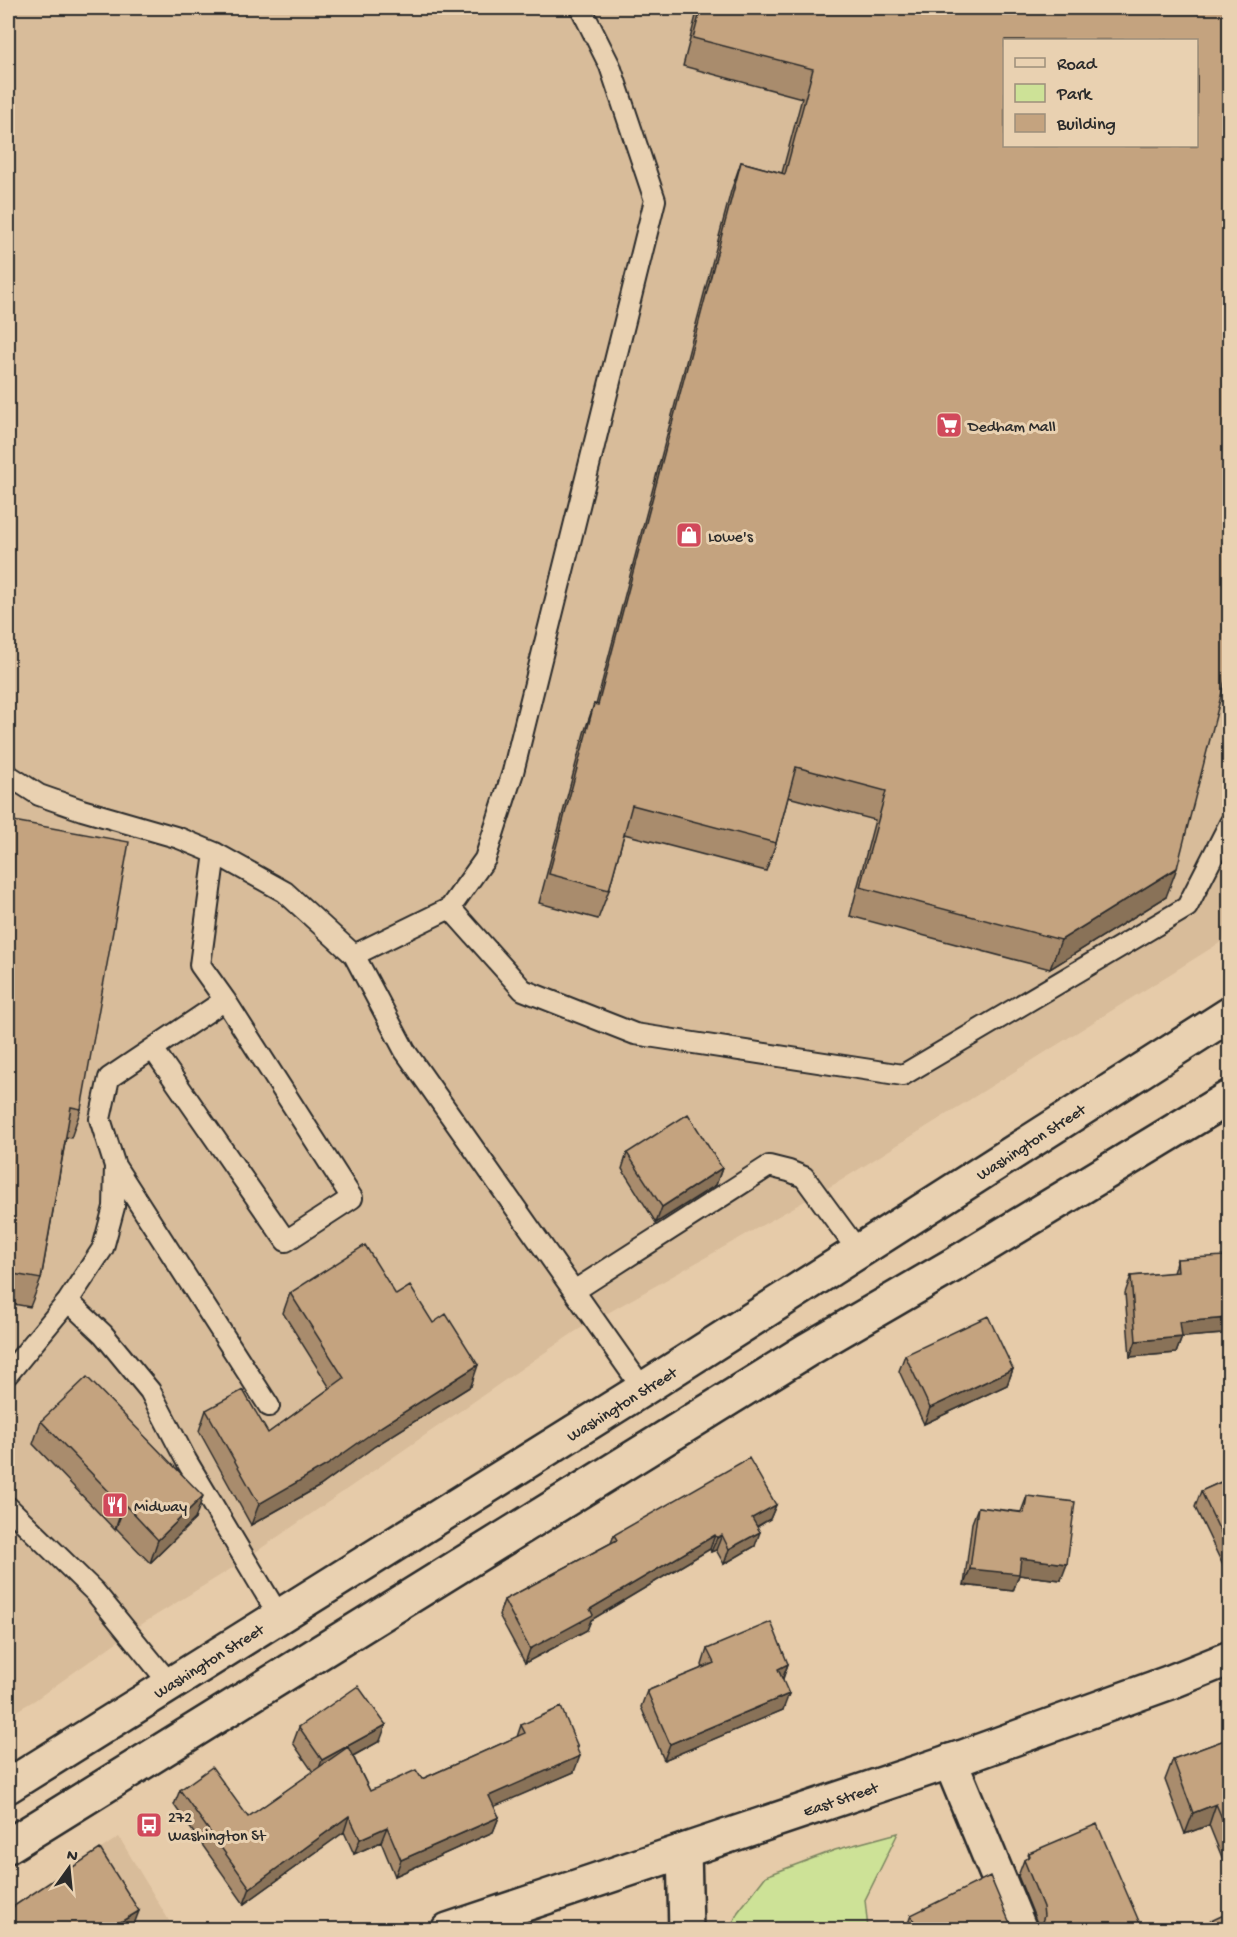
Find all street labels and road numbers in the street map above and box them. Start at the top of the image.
street label: Washington Street [974,1101,1091,1186]
street label: Washington Street [564,1364,683,1447]
street label: Washington Street [151,1621,270,1704]
street label: East Street [801,1779,882,1823]

